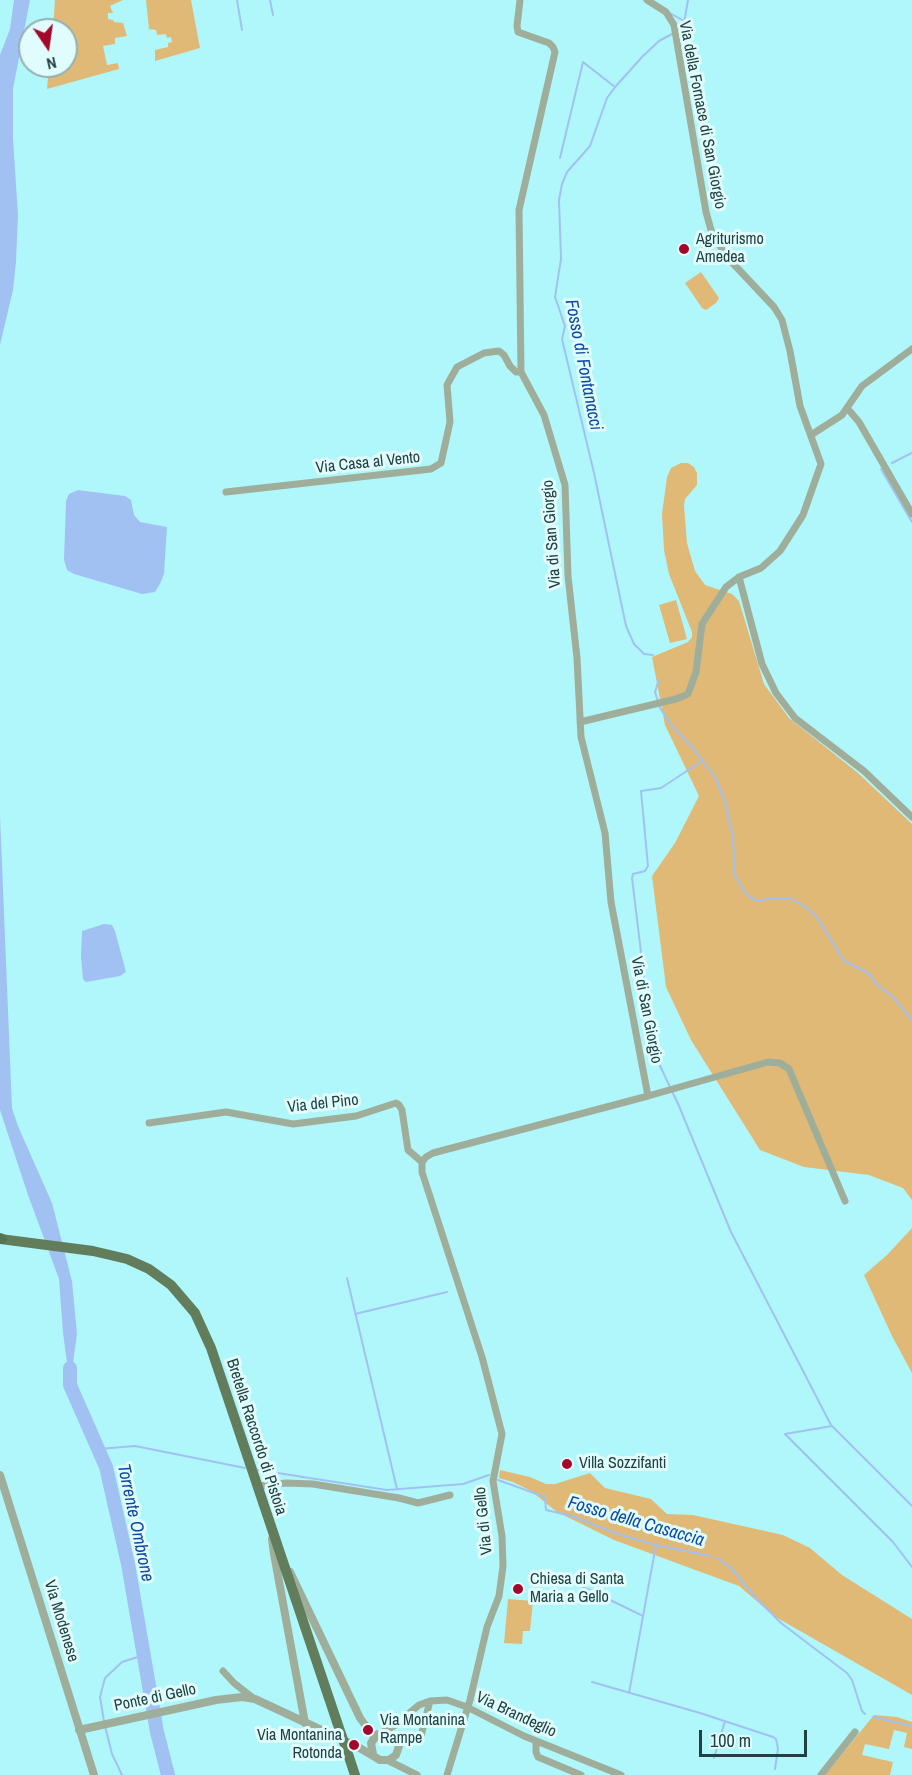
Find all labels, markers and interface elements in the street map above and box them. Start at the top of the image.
north arrow [18,18,78,78]
street label: Via della Fornace di San Giorgio [674,19,730,211]
text: N [45,52,59,75]
place label: Agriturismo Amedea [696,230,764,268]
marker: Agriturismo Amedea [677,242,691,256]
water label: Fosso di Fontanacci [560,298,606,432]
street label: Via Casa al Vento [315,448,421,478]
street label: Via di San Giorgio [539,479,565,589]
street label: Via di San Giorgio [626,955,666,1065]
street label: Via del Pino [287,1091,359,1117]
street label: Bretella Raccordo di Pistoia [222,1356,290,1518]
place label: Villa Sozzifanti [579,1454,666,1474]
marker: Villa Sozzifanti [560,1457,574,1471]
water label: Torrente Ombrone [112,1462,158,1584]
street label: Via di Gello [471,1486,497,1556]
water label: Fosso della Casaccia [565,1492,707,1552]
place label: Chiesa di Santa Maria a Gello [530,1570,624,1608]
street label: Via Modenese [39,1578,83,1664]
marker: Chiesa di Santa Maria a Gello [511,1582,525,1596]
street label: Ponte di Gello [112,1680,198,1716]
street label: Via Brandeglio [473,1688,559,1742]
place label: Via Montanina Rampe [380,1711,465,1749]
scale bar [702,1718,810,1756]
marker: Via Montanina Rampe [361,1723,375,1737]
place label: Via Montanina Rotonda [257,1726,342,1764]
text: 100 m [710,1728,751,1753]
marker: Via Montanina Rotonda [347,1738,361,1752]

